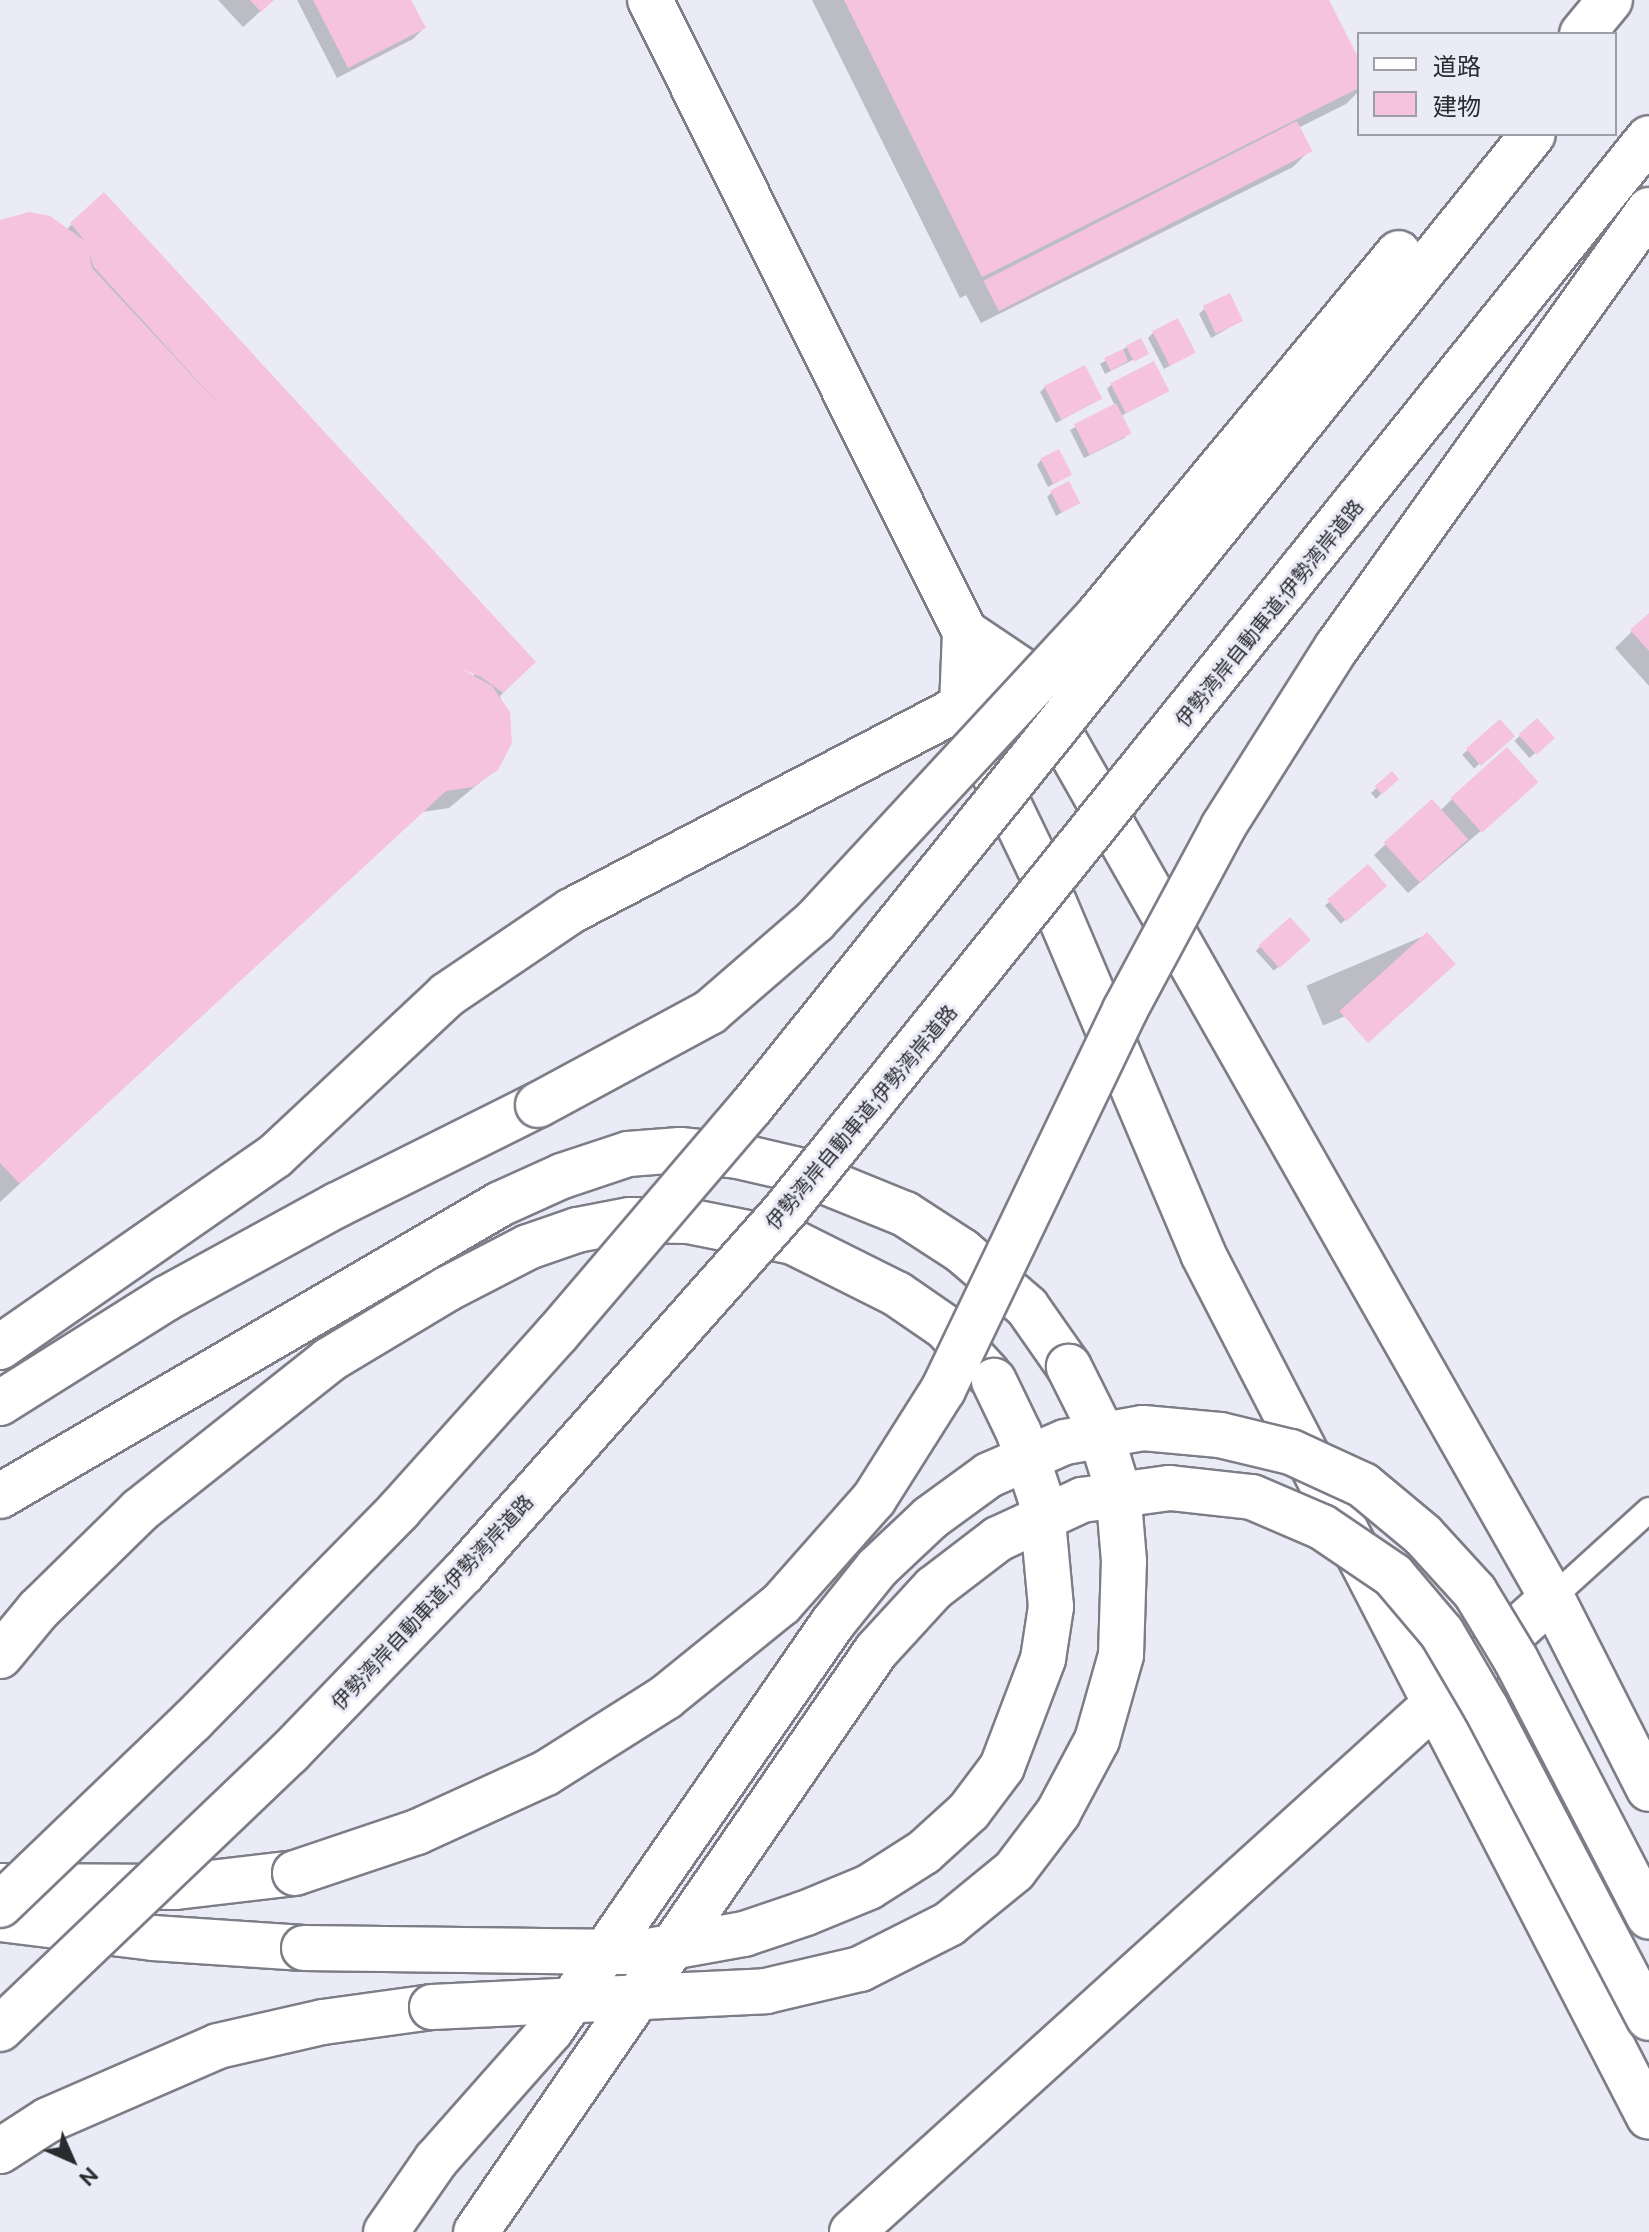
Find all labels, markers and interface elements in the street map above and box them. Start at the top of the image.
legend [1357,32,1617,136]
text: 道路 [1433,53,1481,80]
text: 建物 [1433,93,1481,120]
street label: 伊勢湾岸自動車道;伊勢湾岸道路 [1170,495,1368,731]
street label: 伊勢湾岸自動車道;伊勢湾岸道路 [760,1000,962,1234]
street label: 伊勢湾岸自動車道;伊勢湾岸道路 [326,1490,538,1714]
north arrow [32,2120,112,2200]
text: N [75,2163,104,2192]

